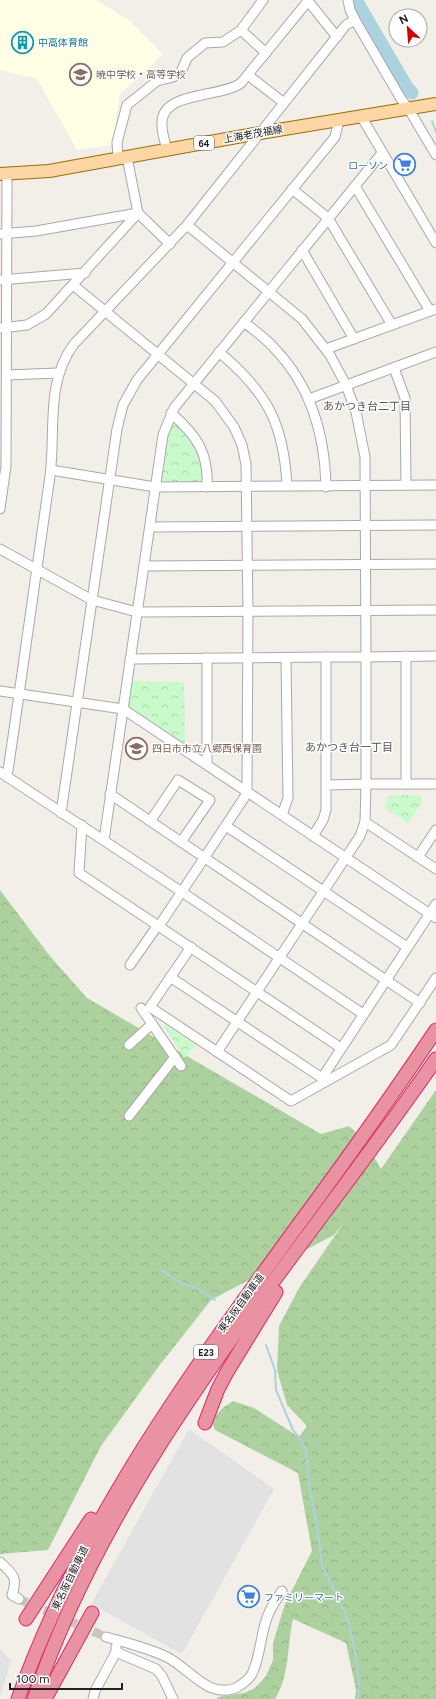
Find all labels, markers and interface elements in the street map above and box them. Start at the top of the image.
north arrow [388,8,428,48]
text: N [397,12,411,27]
building icon: 中高体育館 [9,29,35,55]
place label: 中高体育館 [38,36,88,49]
school or university icon: 暁中学校・高等学校 [67,61,93,87]
place label: 暁中学校・高等学校 [96,68,186,81]
street label: 上海老茂福線 [222,122,284,146]
road number: 64 [194,136,214,150]
supermarket icon: ローソン [391,152,417,178]
place label: ローソン [348,159,388,172]
district label: あかつき台二丁目 [323,400,411,413]
school or university icon: 四日市市立八郷西保育園 [124,735,150,761]
district label: あかつき台一丁目 [305,741,393,754]
place label: 四日市市立八郷西保育園 [152,742,262,755]
street label: 東名阪自動車道 [215,1271,267,1335]
road number: E23 [194,1345,218,1359]
street label: 東名阪自動車道 [49,1544,91,1612]
supermarket icon: ファミリーマート [235,1584,261,1610]
place label: ファミリーマート [264,1591,344,1604]
scale bar [10,1665,122,1691]
text: 100 m [16,1672,50,1686]

